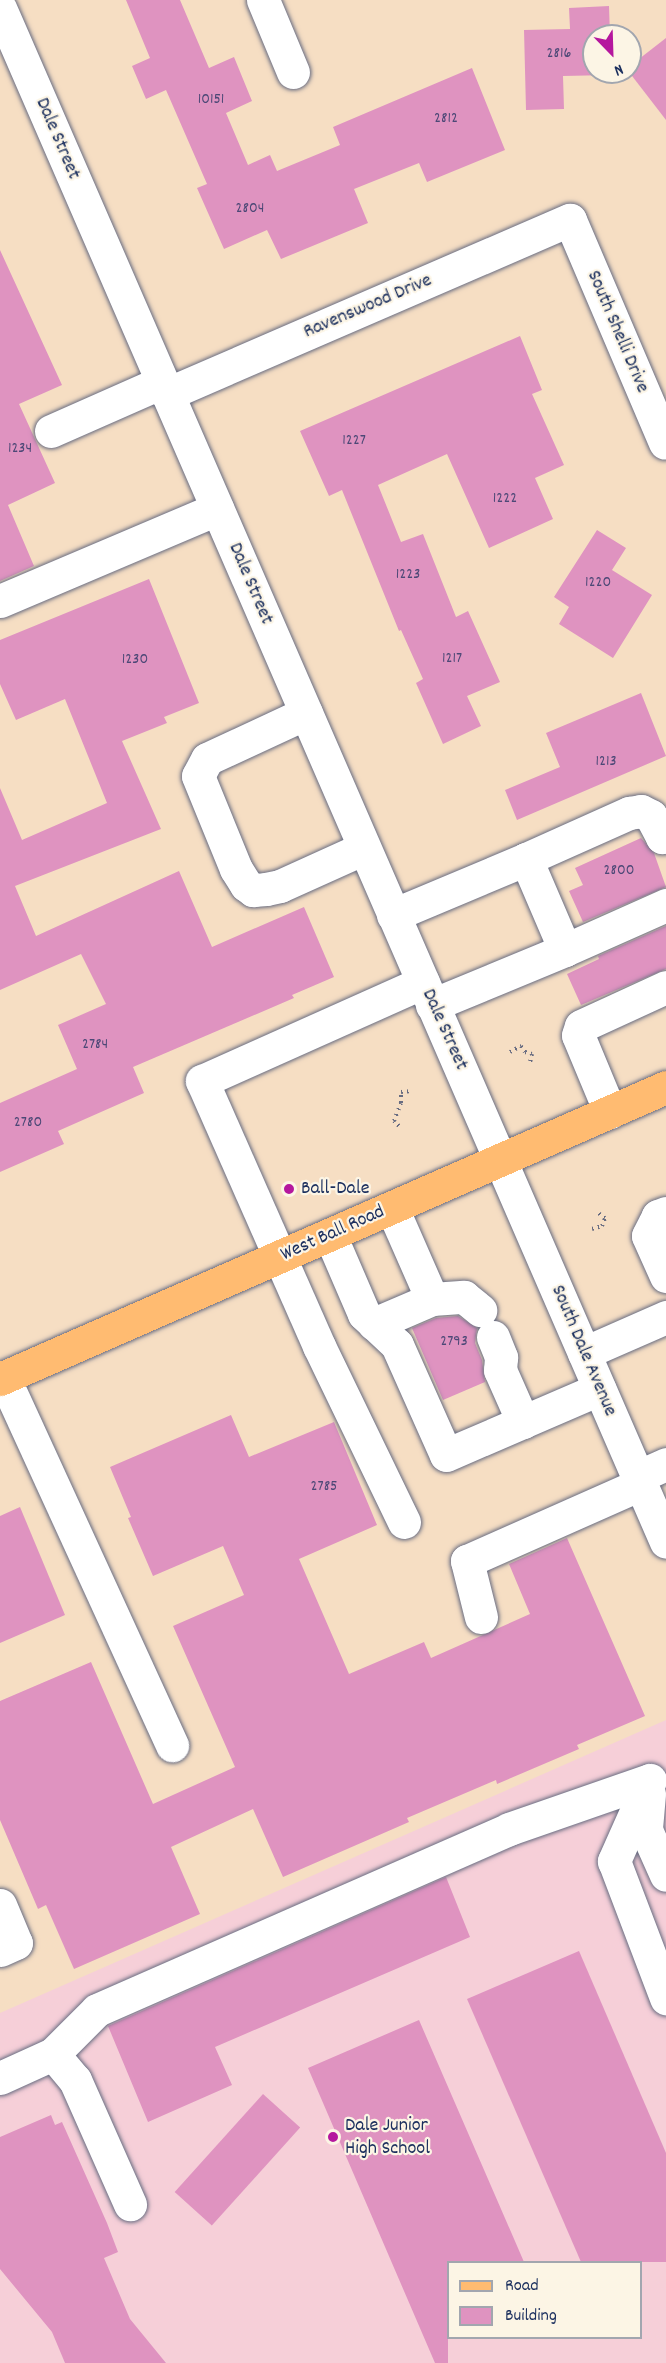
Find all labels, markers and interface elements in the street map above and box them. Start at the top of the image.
north arrow [582,24,642,84]
house number: 2816 [547,44,571,64]
text: N [610,57,627,81]
house number: 10151 [198,90,224,110]
street label: Dale Street [29,95,85,183]
house number: 2812 [434,109,458,129]
house number: 2804 [236,199,264,219]
street label: South Shelli Drive [580,267,654,397]
street label: Ravenswood Drive [300,269,436,345]
house number: 1227 [342,431,366,451]
house number: 1234 [8,439,32,459]
house number: 1222 [493,489,517,509]
street label: Dale Street [222,540,278,628]
house number: 1223 [396,565,420,585]
house number: 1220 [585,573,611,593]
house number: 1217 [442,649,462,669]
house number: 1230 [122,650,148,670]
house number: 1213 [595,752,617,772]
house number: 2800 [604,861,634,881]
street label: Dale Street [415,986,473,1074]
house number: 2784 [82,1035,108,1055]
house number: 2780 [14,1113,42,1133]
place label: Ball-Dale [301,1177,369,1201]
marker: Ball-Dale [282,1182,296,1196]
street label: West Ball Road [277,1200,389,1268]
street label: South Dale Avenue [545,1282,621,1420]
house number: 2793 [440,1332,468,1352]
house number: 2785 [311,1477,337,1497]
place label: Dale Junior High School [345,2114,430,2161]
marker: Dale Junior High School [326,2130,340,2144]
legend [447,2261,642,2339]
text: Road [505,2274,539,2299]
text: Building [505,2304,557,2329]

